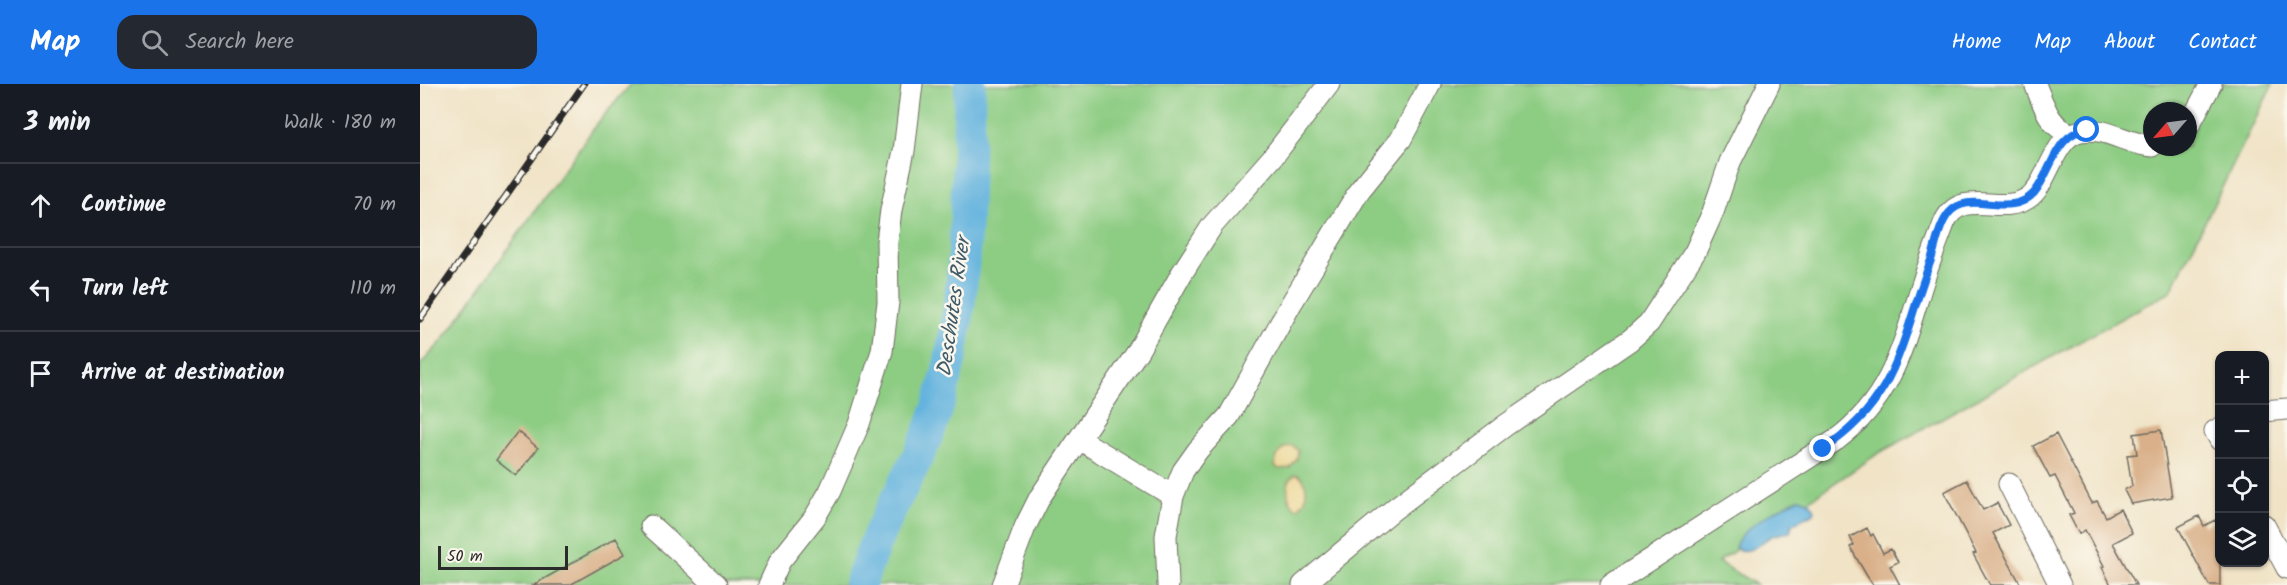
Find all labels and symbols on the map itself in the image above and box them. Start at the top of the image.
north arrow [2143,102,2197,156]
route start [2073,116,2099,142]
water label: Deschutes River [928,232,981,379]
route end [1809,435,1835,461]
scale bar [438,543,568,570]

